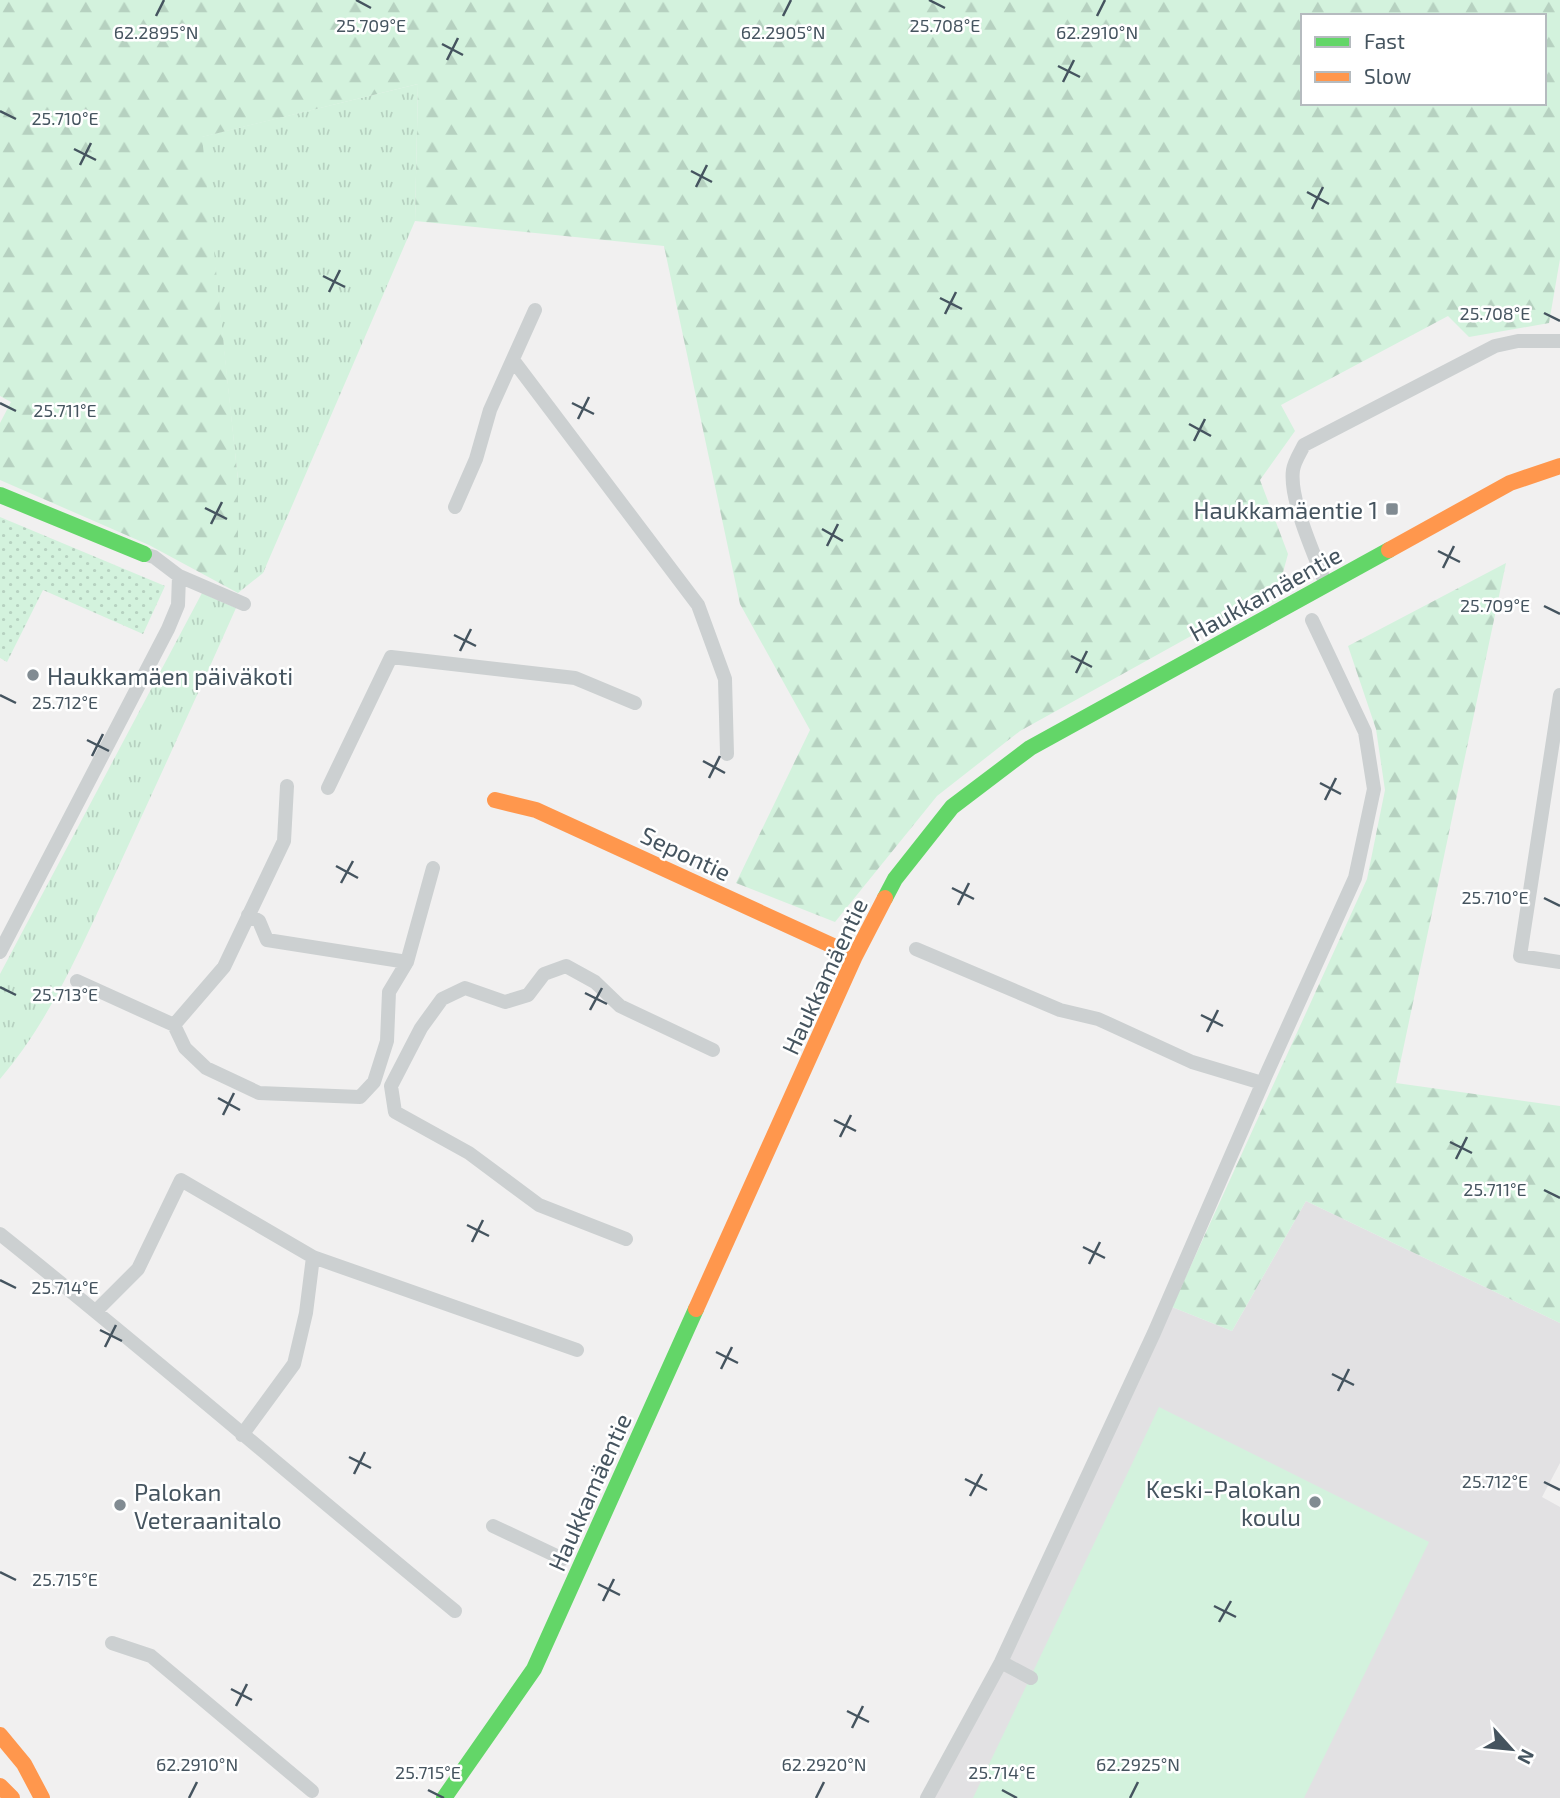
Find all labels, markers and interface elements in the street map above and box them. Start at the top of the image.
text: 25.709°E [336,14,406,36]
text: 25.708°E [910,14,980,36]
legend [1301,14,1546,105]
text: 62.2895°N [114,21,198,43]
text: 62.2905°N [741,21,825,43]
text: 62.2910°N [1056,21,1138,43]
text: Fast [1364,28,1405,53]
text: Slow [1364,63,1411,88]
text: 25.710°E [31,107,99,129]
text: 25.708°E [1460,302,1530,324]
text: 25.711°E [33,399,97,421]
place label: Haukkamäentie 1 [1194,495,1378,524]
marker: Haukkamäentie 1 [1384,501,1400,517]
street label: Haukkamäentie [1184,539,1346,647]
text: 25.709°E [1460,594,1530,616]
place label: Haukkamäen päiväkoti [47,661,293,690]
marker: Haukkamäen päiväkoti [25,667,41,683]
text: 25.712°E [32,691,98,713]
street label: Sepontie [636,820,736,886]
text: 25.710°E [1461,886,1529,908]
street label: Haukkamäentie [775,893,873,1059]
text: 25.713°E [32,983,98,1005]
text: 25.711°E [1463,1178,1527,1200]
text: 25.714°E [31,1276,99,1298]
street label: Haukkamäentie [541,1409,637,1575]
text: 25.712°E [1462,1470,1528,1492]
place label: Keski-Palokan koulu [1146,1474,1301,1531]
place label: Palokan Veteraanitalo [134,1477,282,1534]
marker: Keski-Palokan koulu [1307,1494,1323,1510]
marker: Palokan Veteraanitalo [112,1497,128,1513]
text: 25.715°E [32,1568,98,1590]
north arrow [1476,1714,1546,1784]
text: N [1513,1746,1540,1768]
text: 62.2910°N [156,1753,238,1775]
text: 62.2920°N [781,1753,867,1775]
text: 62.2925°N [1096,1753,1180,1775]
text: 25.715°E [395,1761,461,1783]
text: 25.714°E [968,1761,1036,1783]

